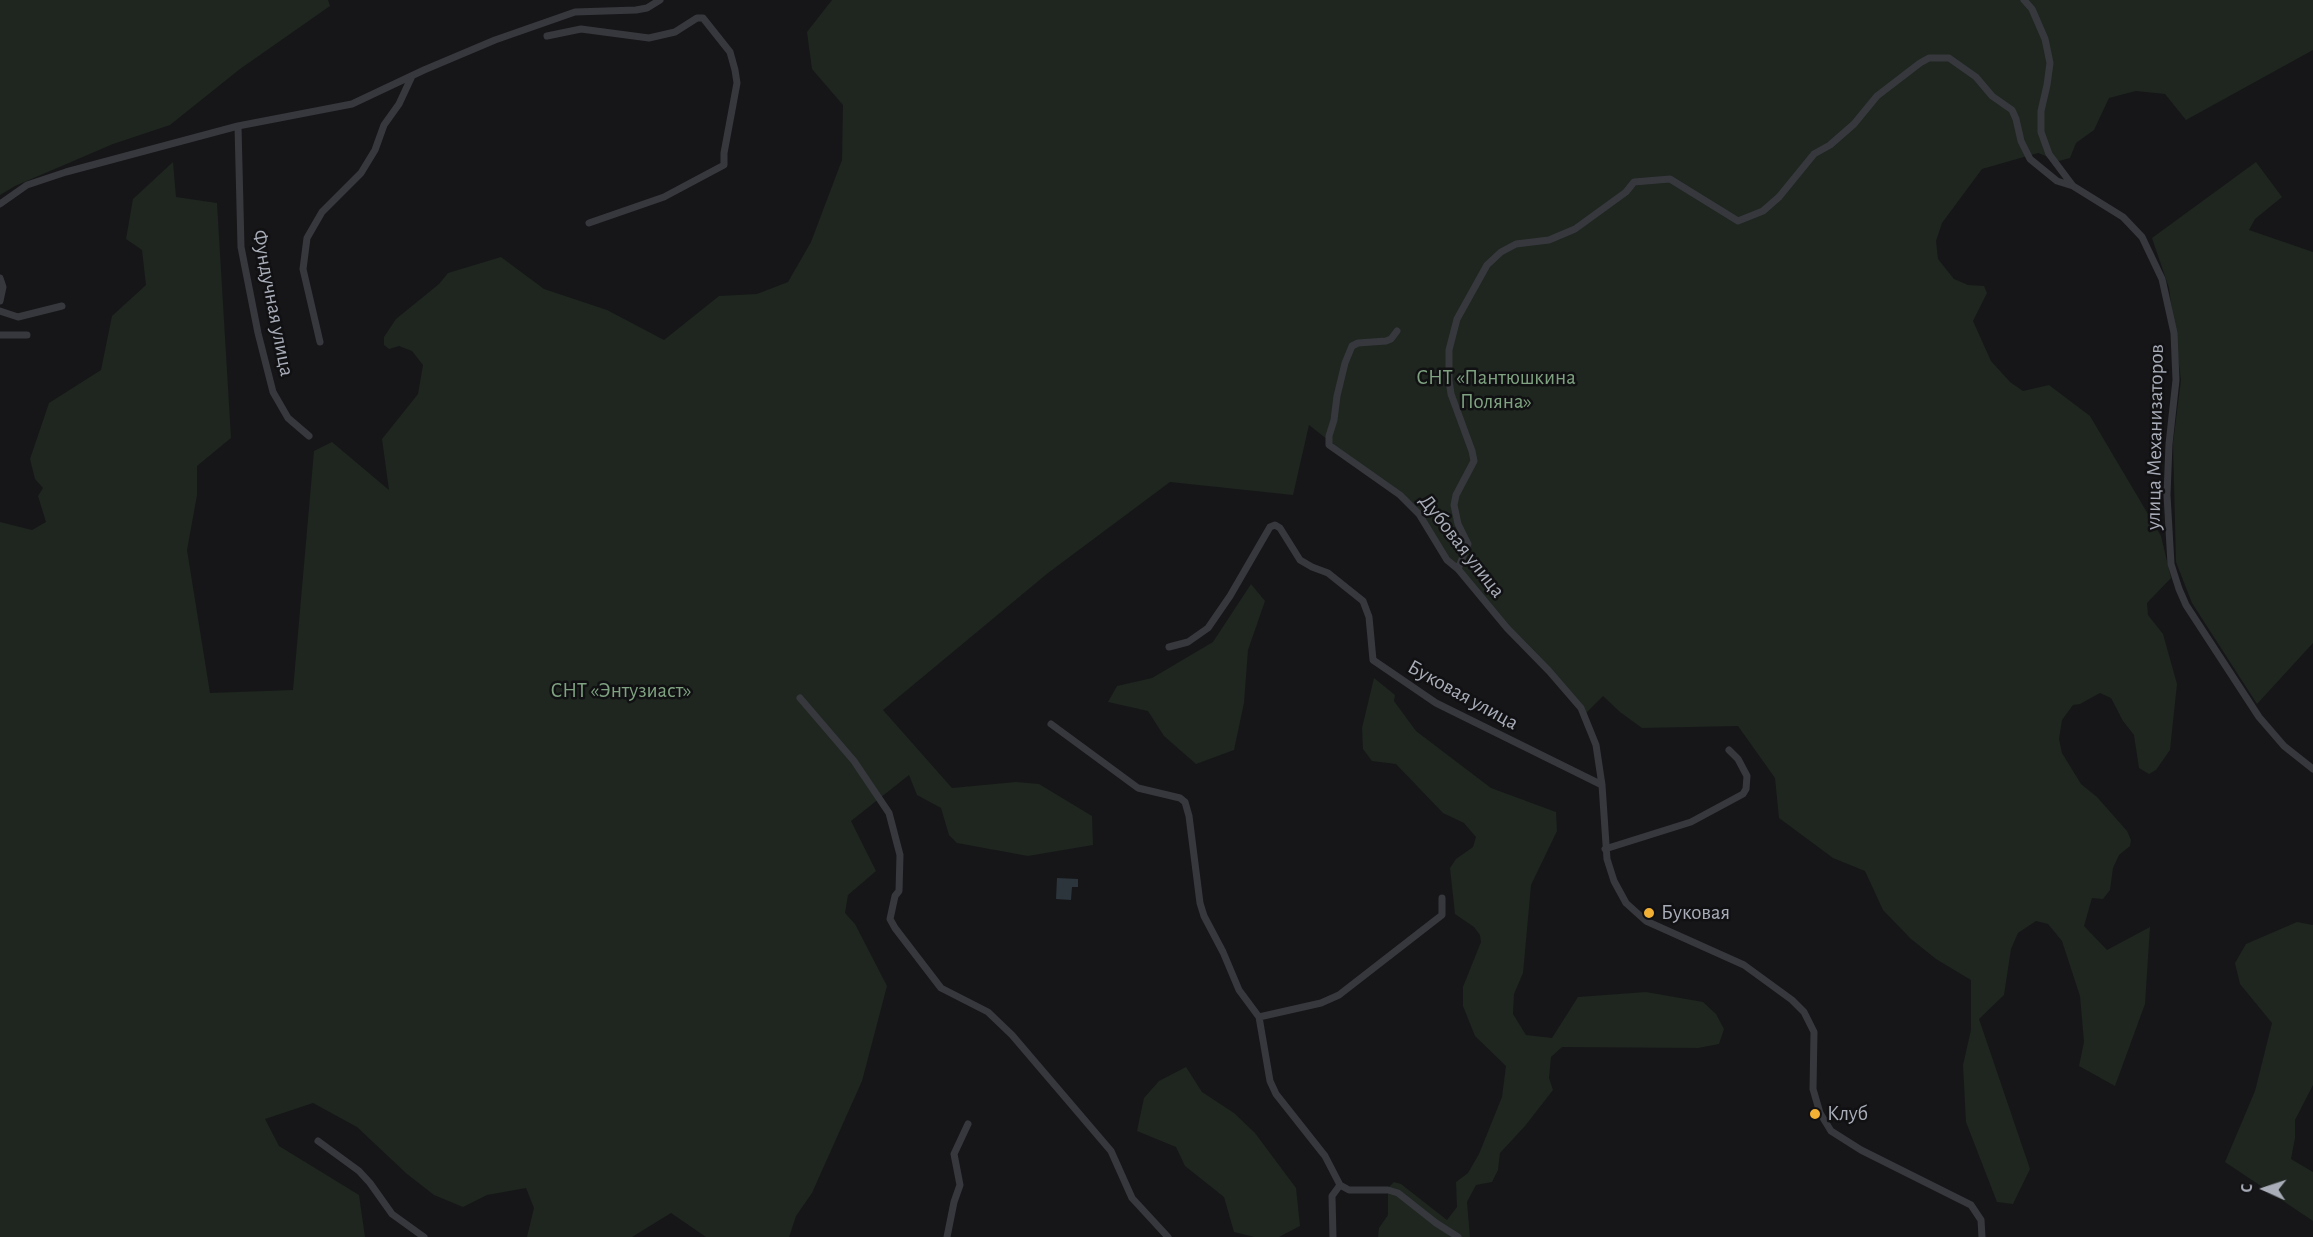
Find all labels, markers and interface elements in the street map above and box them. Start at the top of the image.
street label: Фундучная улица [246,228,300,378]
street label: улица Механизаторов [2141,344,2169,530]
park label: СНТ «Пантюшкина Поляна» [1416,365,1576,415]
street label: Дубовая улица [1414,489,1510,603]
street label: Буковая улица [1403,654,1523,736]
park label: СНТ «Энтузиаст» [550,678,692,704]
place label: Буковая [1661,900,1730,926]
marker: Буковая [1642,906,1656,920]
place label: Клуб [1827,1101,1868,1127]
marker: Клуб [1808,1107,1822,1121]
north arrow [2235,1159,2295,1219]
text: С [2239,1183,2255,1193]

